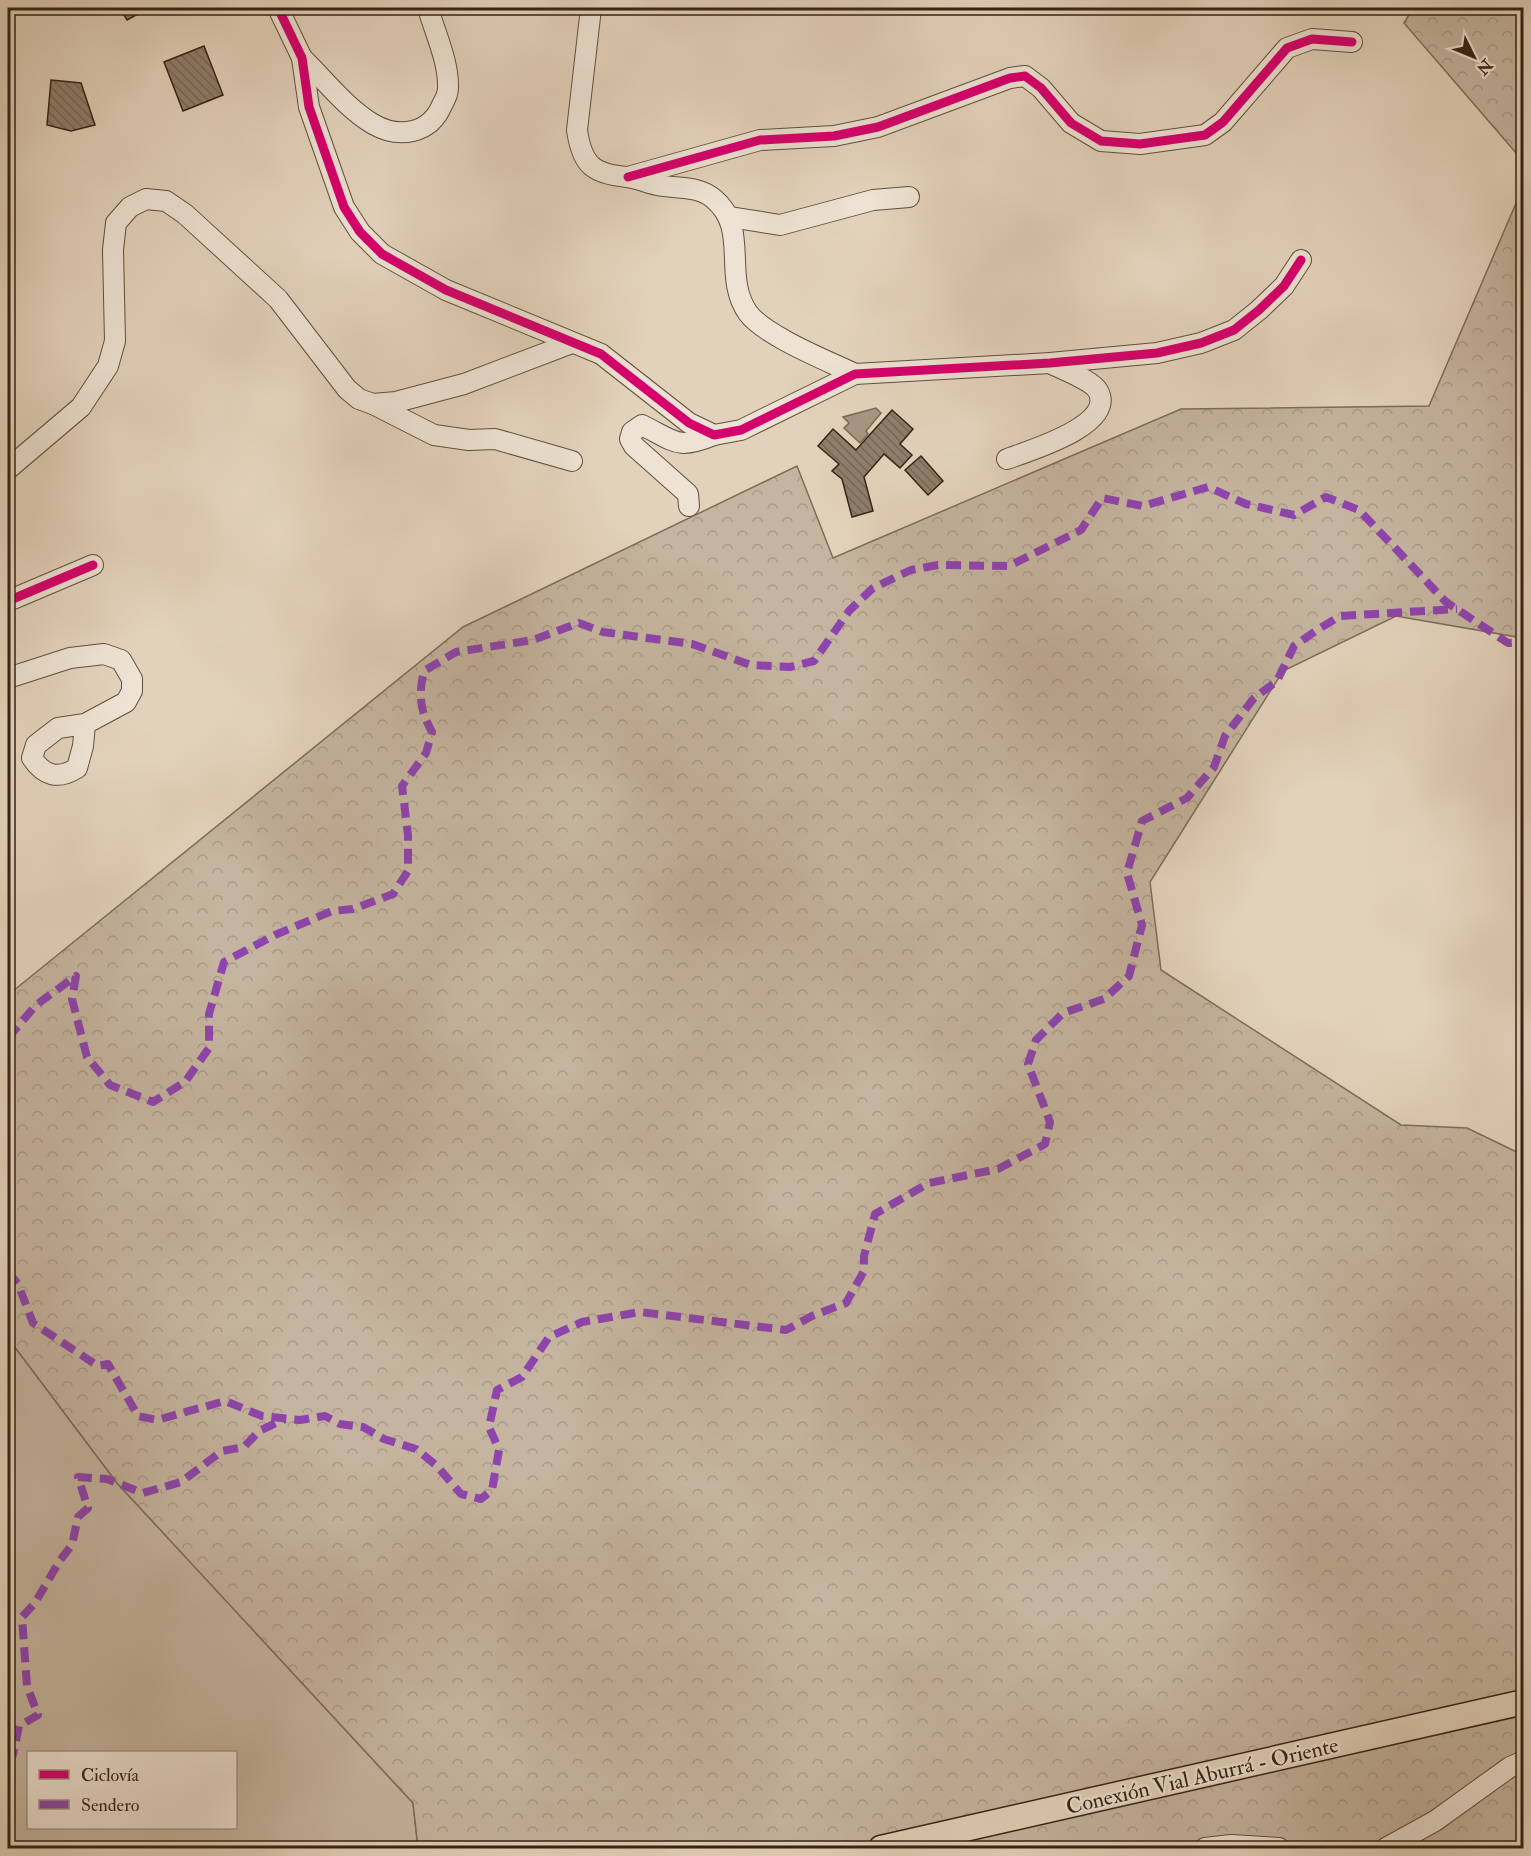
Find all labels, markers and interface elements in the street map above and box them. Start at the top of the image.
north arrow [1444,27,1504,87]
text: N [1472,54,1497,79]
street label: Conexión Vial Aburrá - Oriente [1063,1731,1341,1821]
legend [27,1751,237,1829]
text: Ciclovía [81,1764,140,1787]
text: Sendero [81,1794,140,1817]

